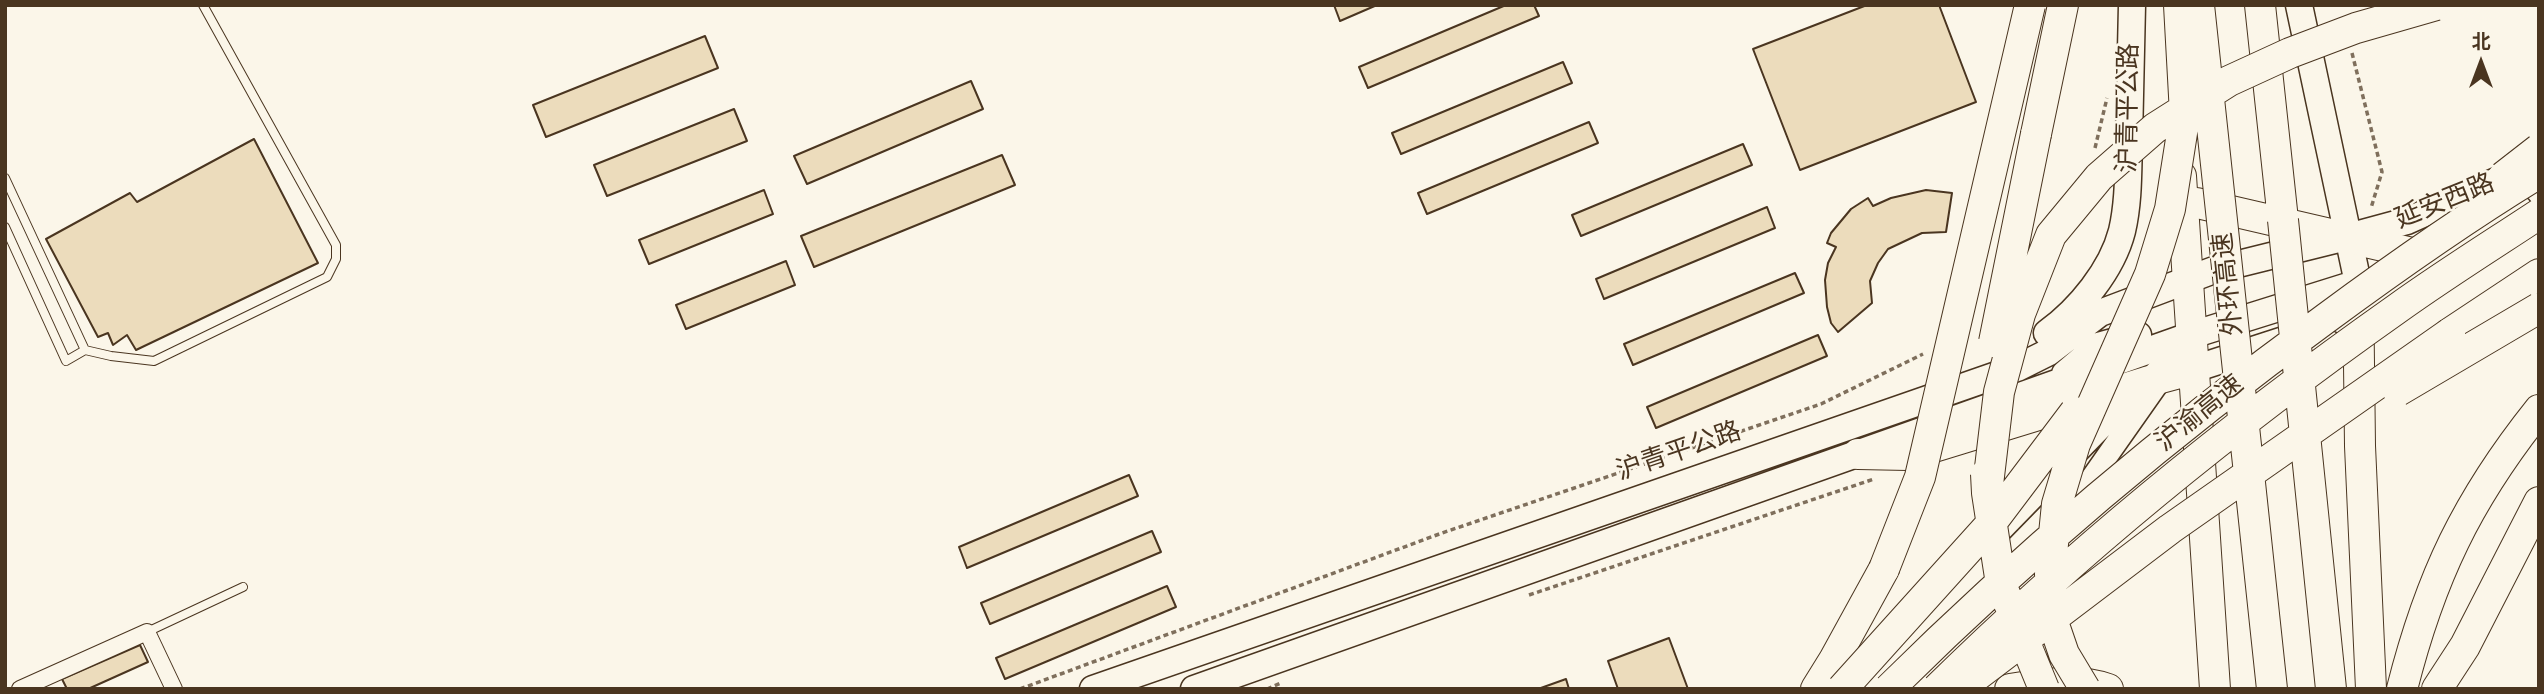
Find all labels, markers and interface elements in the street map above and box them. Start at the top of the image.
north arrow [2446,28,2516,98]
text: 北 [2471,30,2491,54]
street label: 沪青平公路 [2112,43,2146,173]
street label: 延安西路 [2391,168,2499,236]
street label: 外环高速 [2208,231,2250,337]
street label: 沪渝高速 [2150,369,2250,459]
street label: 沪青平公路 [1612,416,1746,488]

